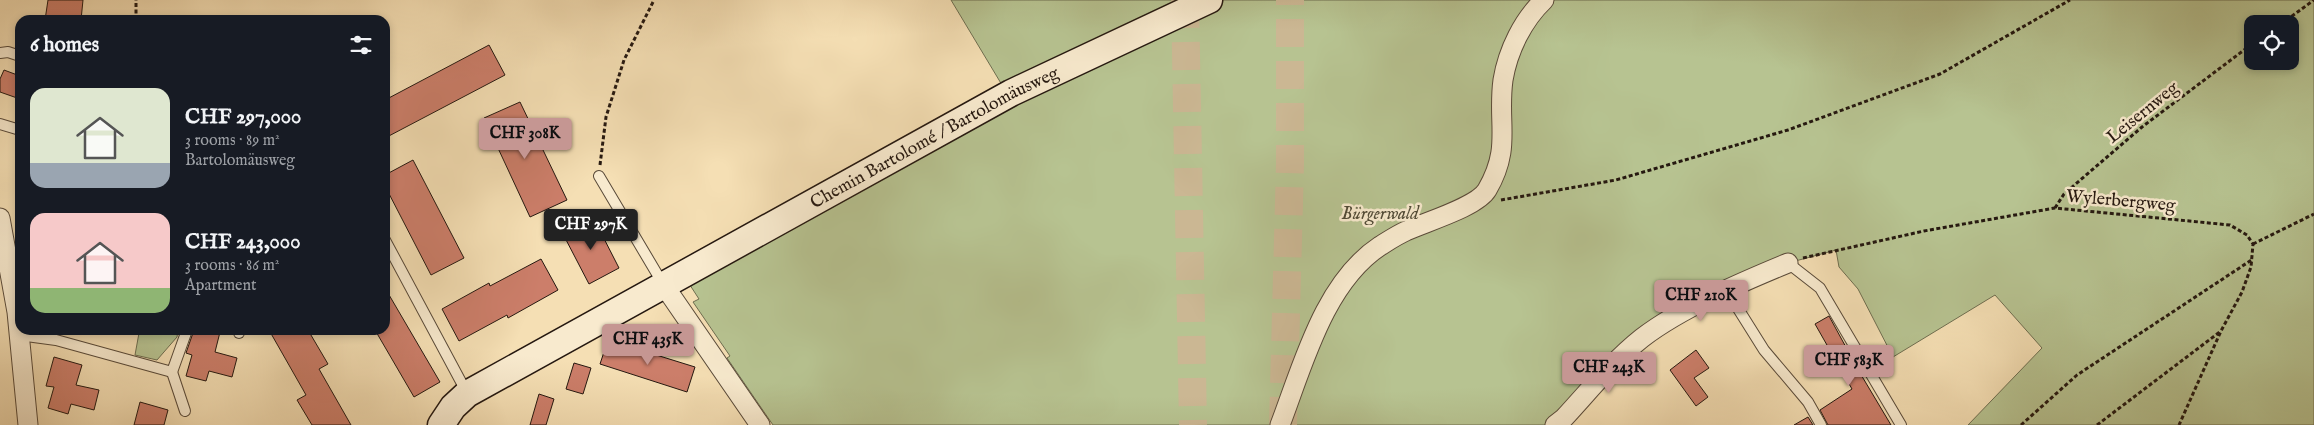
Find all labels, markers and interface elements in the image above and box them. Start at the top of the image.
map controls [2244,15,2299,70]
button: locate [2244,15,2299,70]
icon: filters [347,31,375,59]
text: 6 homes [30,32,99,59]
street label: Chemin Bartolomé / Bartolomäusweg [806,62,1063,215]
street label: Leisernweg [2102,77,2184,149]
text: CHF 297,000 [185,104,301,131]
icon: home [70,108,130,168]
pin: CHF 308K [473,118,577,160]
text: CHF 308K [490,124,560,144]
text: 3 rooms · 89 m² [185,131,280,151]
text: Bartolomäusweg [185,151,295,171]
street label: Wylerbergweg [2065,185,2177,218]
park label: Bürgerwald [1341,203,1420,226]
pin: CHF 297K [539,208,643,251]
text: CHF 297K [555,215,627,235]
text: CHF 243,000 [185,229,301,256]
icon: home [70,233,130,293]
text: 3 rooms · 86 m² [185,256,279,276]
text: Apartment [185,276,256,296]
pin: CHF 210K [1649,280,1753,322]
text: CHF 210K [1665,286,1737,306]
pin: CHF 435K [596,324,700,366]
text: CHF 435K [613,330,683,350]
pin: CHF 583K [1797,344,1901,387]
text: CHF 583K [1815,351,1883,371]
pin: CHF 243K [1557,352,1661,394]
text: CHF 243K [1573,358,1645,378]

